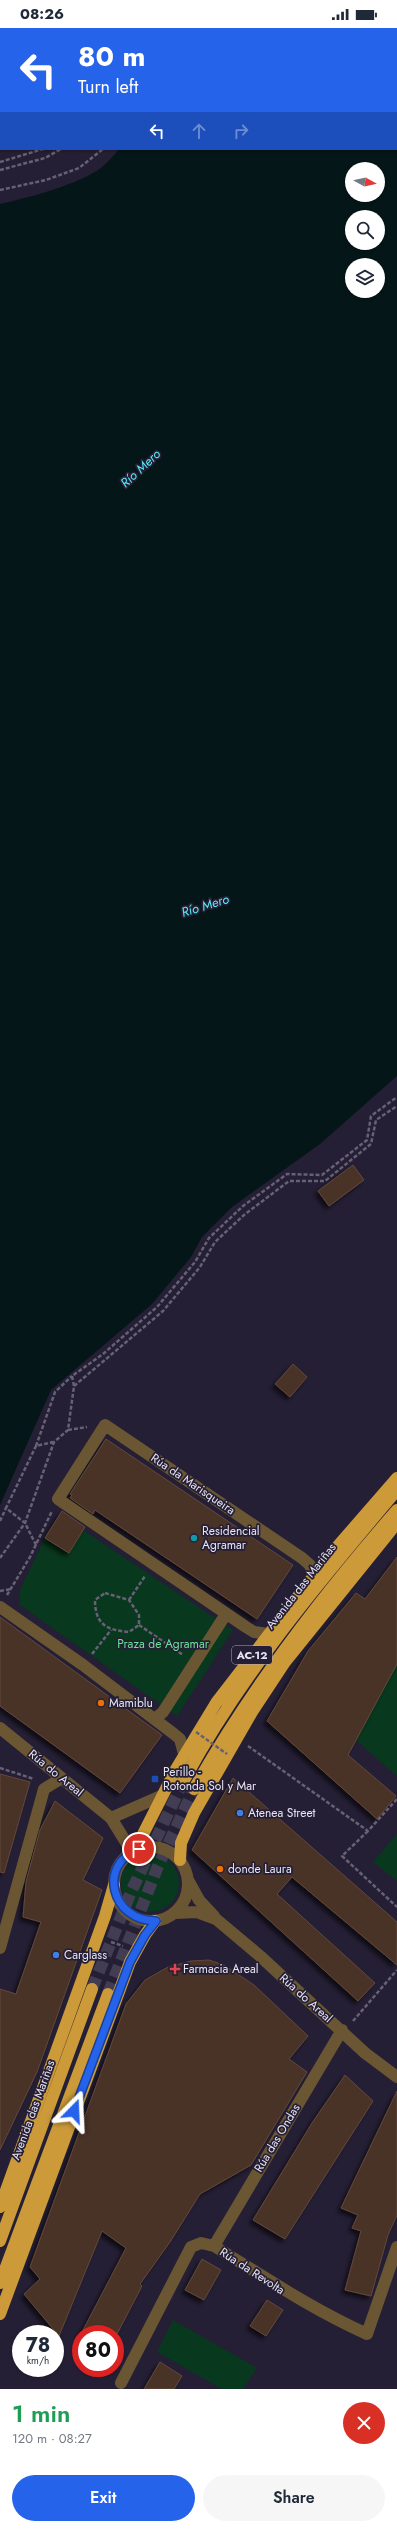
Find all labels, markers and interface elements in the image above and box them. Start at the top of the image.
text: 08:26 [20,3,64,25]
text: 80 m [78,36,145,77]
icon: left [12,44,64,96]
text: Turn left [78,74,138,100]
icon: left [146,120,168,142]
icon: ahead [188,120,210,142]
icon: right [230,120,252,142]
north arrow [345,162,385,202]
map controls [345,162,385,298]
button: search [345,210,385,250]
button: layers [345,258,385,298]
water label: Río Mero [116,445,165,492]
water label: Río Mero [179,889,231,922]
street label: Rúa da Marisqueira [147,1449,239,1519]
place label: Residencial Agramar [202,1522,260,1554]
marker: Residencial Agramar [189,1533,199,1543]
street label: Avenida das Mariñas [262,1539,340,1633]
park label: Praza de Agramar [117,1635,210,1653]
road number: AC-12 [232,1646,272,1664]
place label: Mamiblu [109,1694,153,1712]
marker: Mamiblu [96,1698,106,1708]
street label: Rúa do Areal [25,1745,87,1801]
place label: Perillo - Rotonda Sol y Mar [163,1763,257,1795]
marker: Perillo - Rotonda Sol y Mar [150,1774,160,1784]
place label: Atenea Street [248,1804,316,1822]
marker: Atenea Street [235,1808,245,1818]
pin [122,1832,156,1866]
icon: arrive [128,1838,150,1860]
place label: donde Laura [228,1860,292,1878]
marker: donde Laura [215,1864,225,1874]
place label: Carglass [64,1946,107,1964]
marker: Carglass [51,1950,61,1960]
place label: Farmacia Areal [183,1960,258,1978]
marker: Farmacia Areal [170,1964,180,1974]
street label: Rúa do Areal [275,1969,337,2027]
street label: Avenida das Mariñas [7,2057,59,2162]
position arrow [53,2090,95,2132]
street label: Rúa das Ondas [250,2100,305,2175]
street label: Rúa da Revolta [216,2243,288,2299]
speed limit sign: 80 [72,2325,124,2377]
text: 78 [26,2331,50,2360]
text: km/h [27,2353,49,2368]
text: 1 min [12,2396,70,2431]
button: close [343,2402,385,2444]
text: 120 m · 08:27 [12,2429,92,2448]
button: Exit [12,2475,195,2521]
button: Share [203,2475,385,2521]

